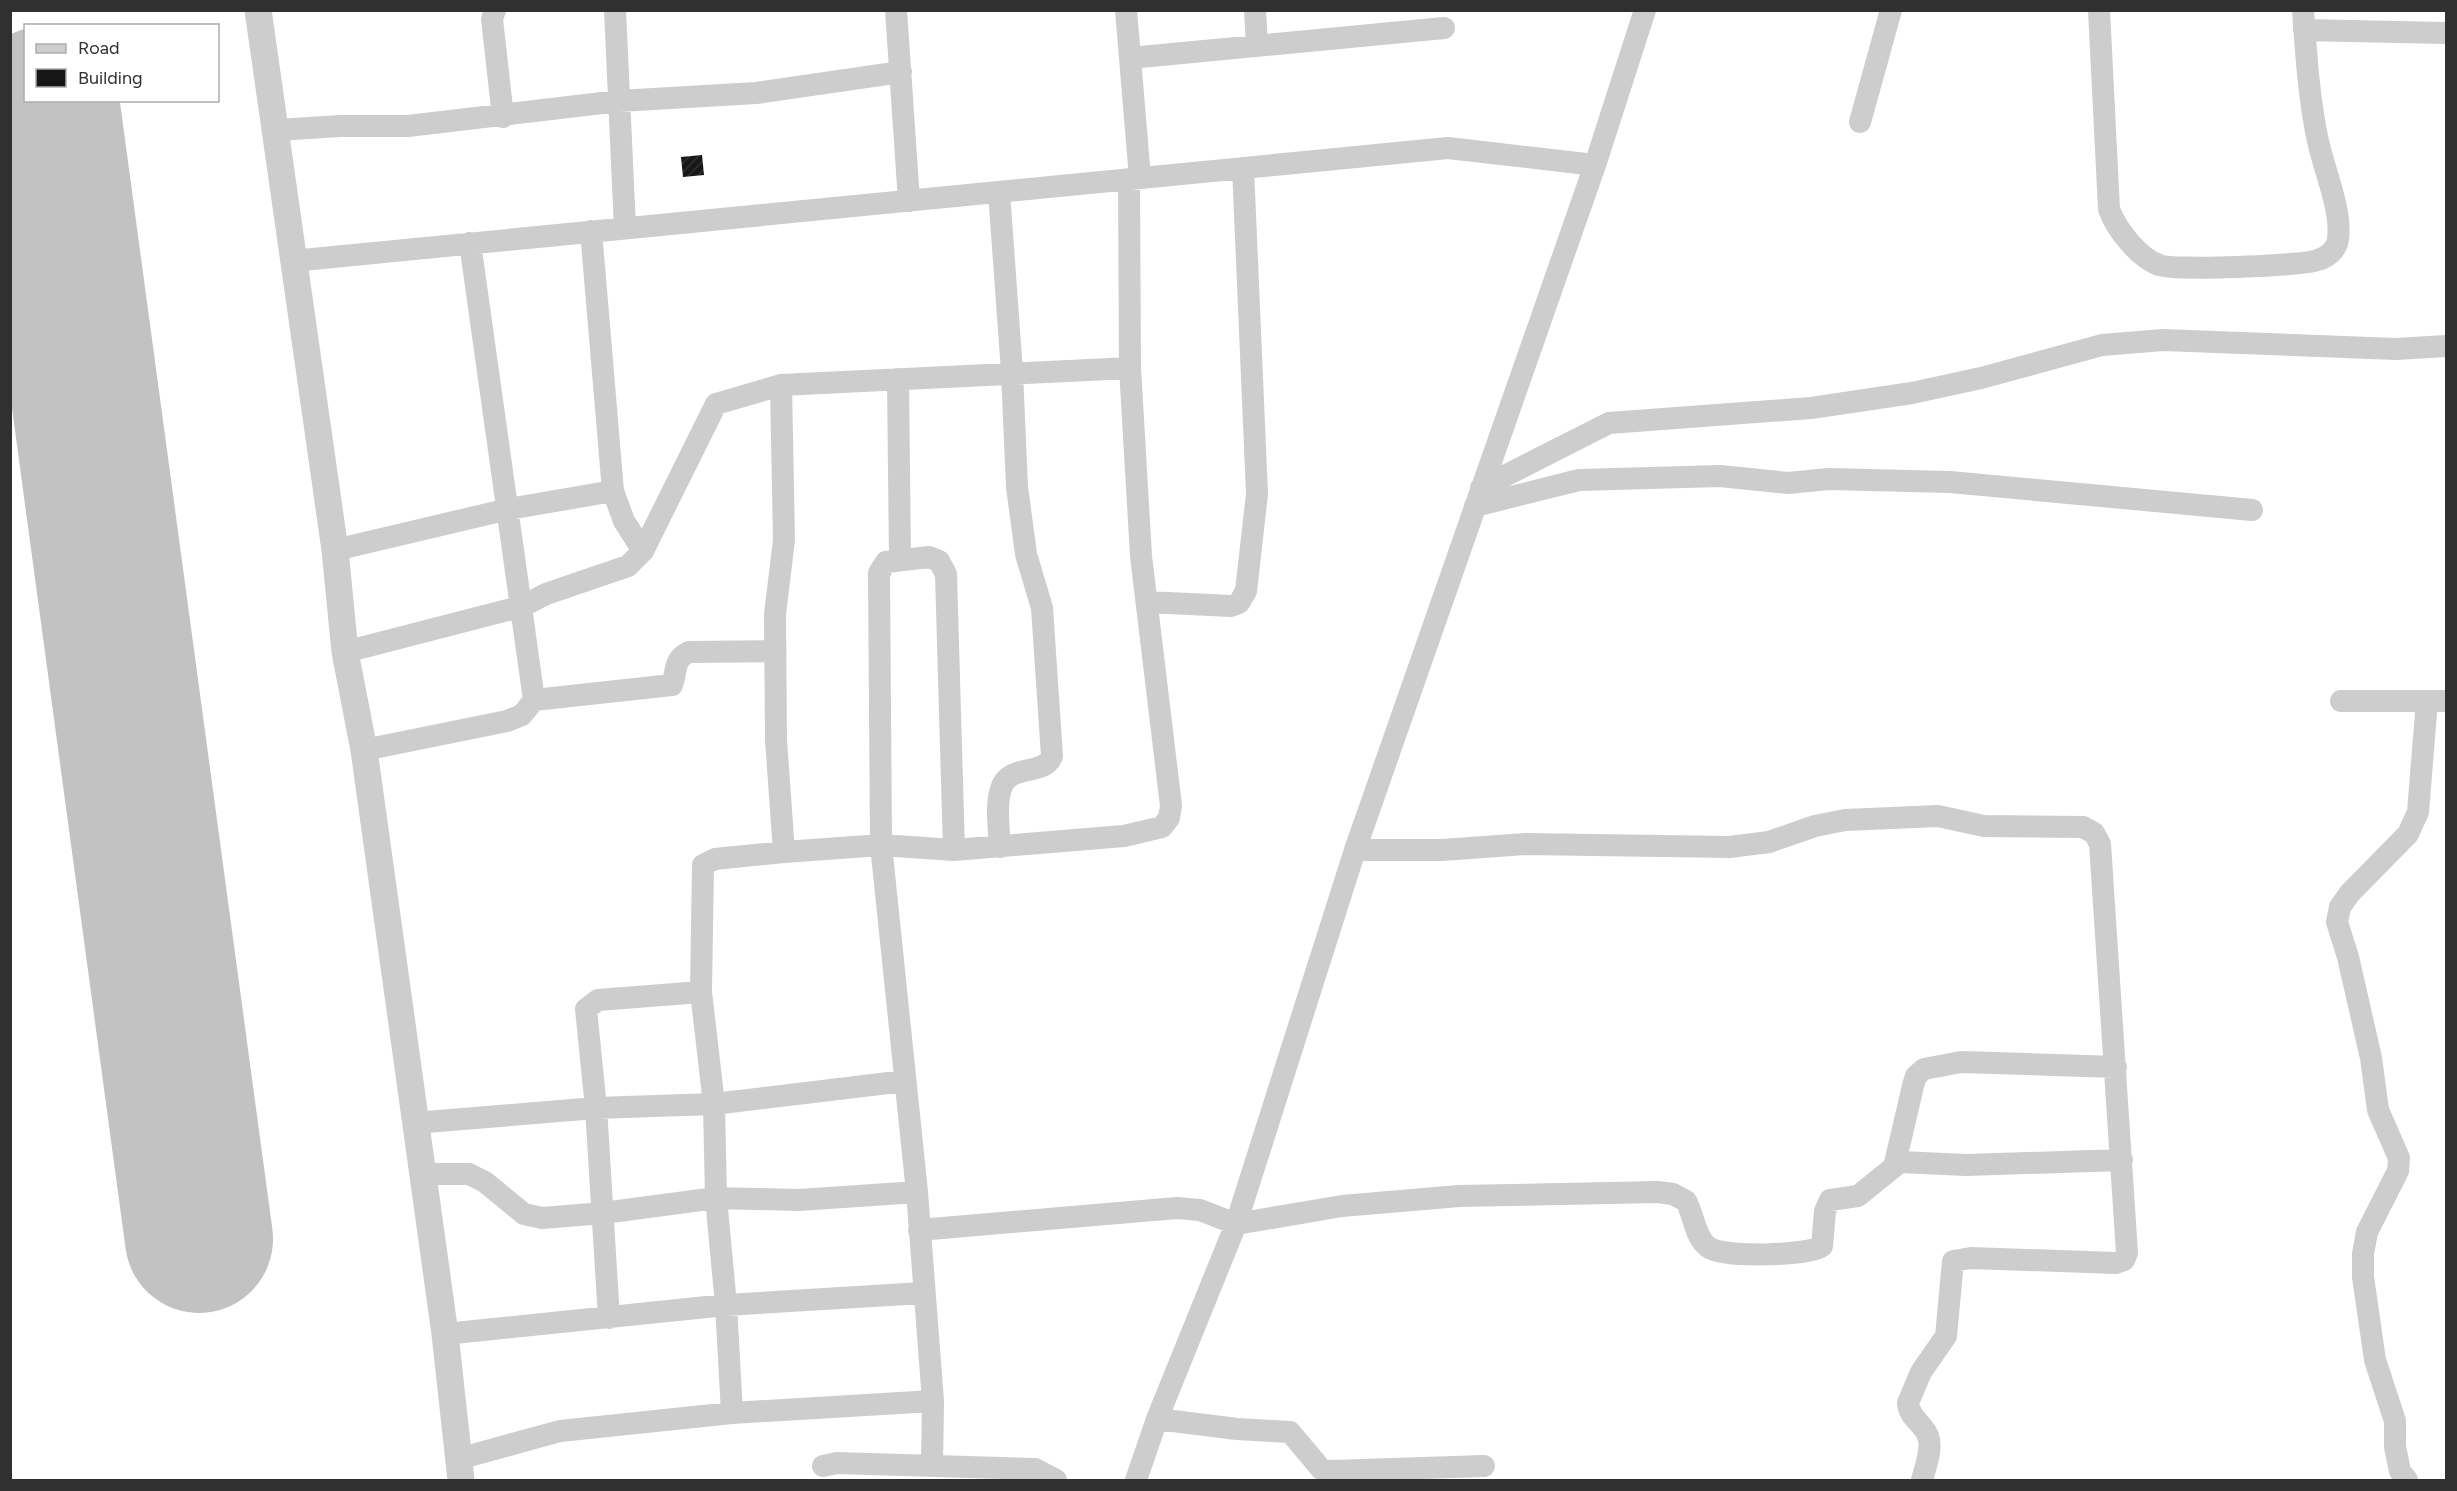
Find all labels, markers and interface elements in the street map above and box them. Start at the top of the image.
legend [24,24,219,102]
text: Road [78,37,119,59]
text: Building [78,67,143,89]

